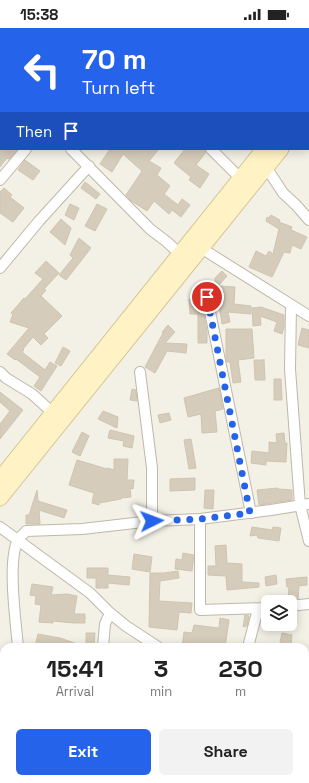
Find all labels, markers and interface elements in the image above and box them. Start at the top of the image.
text: 15:38 [20,5,58,24]
text: 70 m [82,41,147,77]
icon: left [16,44,68,96]
text: Turn left [82,76,155,99]
icon: arrive [60,120,82,142]
text: Then [16,122,52,141]
pin [190,280,224,314]
icon: arrive [196,286,218,308]
position arrow [131,500,173,542]
map controls [261,595,297,631]
button: layers [261,595,297,631]
text: 15:41 [46,653,104,684]
text: 3 [154,653,168,684]
text: 230 [218,653,263,684]
text: Arrival [56,683,94,700]
text: min [150,683,172,700]
text: m [235,683,246,700]
button: Exit [16,729,151,775]
button: Share [159,729,293,775]

